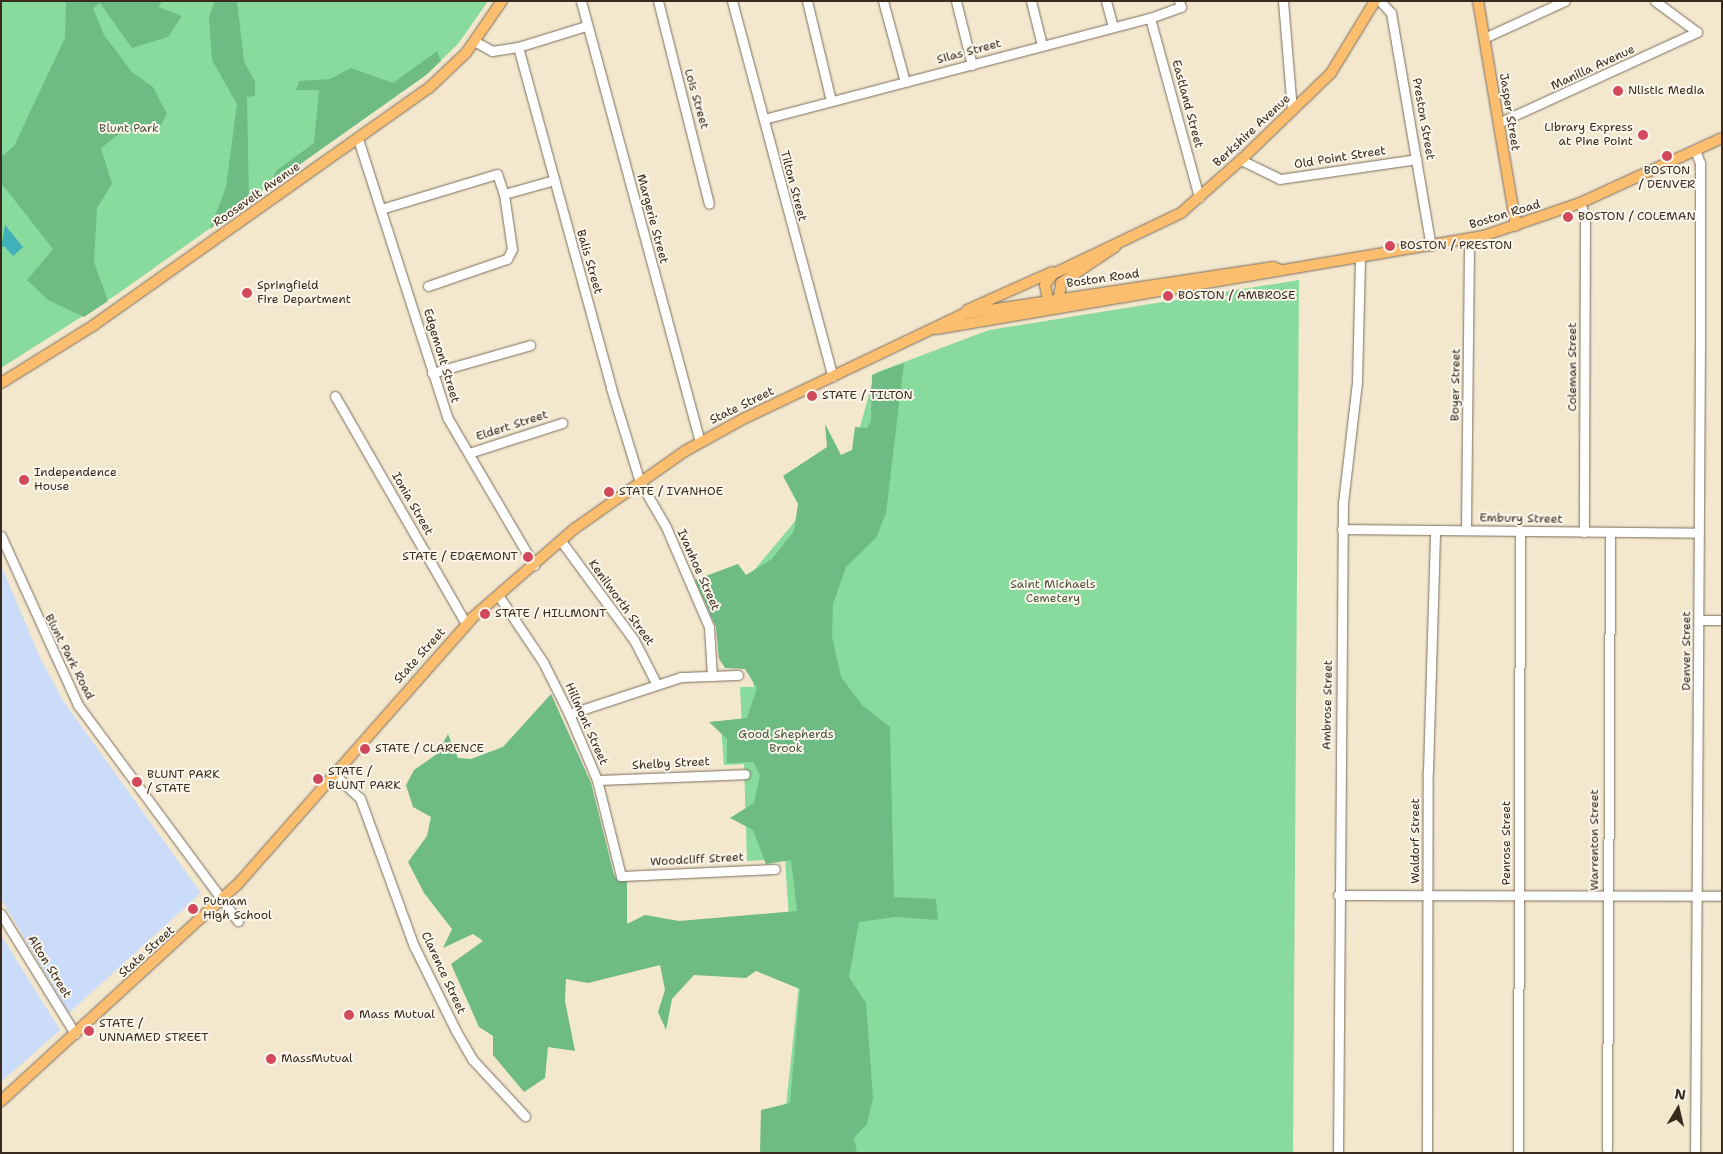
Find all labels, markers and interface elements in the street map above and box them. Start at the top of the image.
street label: Silas Street [935,36,1003,68]
street label: Manilla Avenue [1549,42,1637,94]
street label: Eastland Street [1168,58,1206,150]
street label: Lois Street [681,67,711,131]
street label: Jasper Street [1496,72,1522,152]
street label: Preston Street [1409,77,1437,161]
place label: Nlistic Media [1628,84,1704,98]
marker: Nlistic Media [1612,85,1624,97]
street label: Berkshire Avenue [1211,92,1293,170]
place label: Library Express at Pine Point [1544,121,1633,149]
park label: Blunt Park [99,122,159,136]
marker: Library Express at Pine Point [1637,129,1649,141]
street label: Old Point Street [1293,144,1387,172]
street label: Tilton Street [777,149,809,223]
marker: BOSTON / DENVER [1661,150,1673,162]
street label: Roosevelt Avenue [211,160,303,230]
place label: BOSTON / DENVER [1639,164,1695,192]
street label: Margerie Street [633,173,671,265]
street label: Boston Road [1468,197,1542,233]
place label: BOSTON / COLEMAN [1578,210,1696,224]
marker: BOSTON / COLEMAN [1562,211,1574,223]
street label: Balis Street [573,228,605,296]
place label: BOSTON / PRESTON [1400,239,1512,253]
marker: BOSTON / PRESTON [1384,240,1396,252]
street label: Boston Road [1066,267,1140,291]
place label: Springfield Fire Department [257,279,351,307]
marker: Springfield Fire Department [241,287,253,299]
place label: BOSTON / AMBROSE [1178,289,1295,303]
marker: BOSTON / AMBROSE [1162,290,1174,302]
street label: Edgemont Street [420,307,462,405]
street label: Coleman Street [1566,323,1580,411]
street label: Boyer Street [1448,349,1464,421]
street label: State Street [707,384,777,428]
place label: STATE / TILTON [822,389,913,403]
marker: STATE / TILTON [806,390,818,402]
street label: Eldert Street [474,408,550,444]
place label: Independence House [34,466,117,494]
street label: Ionia Street [388,470,436,538]
marker: Independence House [18,474,30,486]
place label: STATE / IVANHOE [619,485,723,499]
marker: STATE / IVANHOE [603,486,615,498]
street label: Embury Street [1479,511,1563,527]
street label: Ivanhoe Street [674,527,722,613]
place label: STATE / EDGEMONT [402,550,518,564]
marker: STATE / EDGEMONT [522,551,534,563]
street label: Kenilworth Street [585,557,657,649]
park label: Saint Michaels Cemetery [1010,578,1096,606]
place label: STATE / HILLMONT [495,607,607,621]
marker: STATE / HILLMONT [479,608,491,620]
street label: Denver Street [1680,611,1694,691]
street label: Blunt Park Road [41,612,97,702]
street label: State Street [391,625,449,687]
street label: Ambrose Street [1320,660,1336,750]
street label: Hillmont Street [561,681,611,767]
park label: Good Shepherds Brook [738,728,834,756]
place label: STATE / CLARENCE [375,742,484,756]
marker: STATE / CLARENCE [359,743,371,755]
street label: Shelby Street [632,755,710,773]
place label: STATE / BLUNT PARK [328,765,401,793]
place label: BLUNT PARK / STATE [147,768,220,796]
marker: STATE / BLUNT PARK [312,773,324,785]
marker: BLUNT PARK / STATE [131,776,143,788]
street label: Warrenton Street [1588,789,1602,891]
street label: Waldorf Street [1409,798,1423,884]
street label: Penrose Street [1500,801,1514,885]
street label: Woodcliff Street [650,850,744,870]
place label: Putnam High School [203,895,272,923]
marker: Putnam High School [187,903,199,915]
street label: State Street [116,923,178,981]
street label: Clarence Street [418,930,468,1016]
street label: Alton Street [24,933,74,1001]
place label: Mass Mutual [359,1008,435,1022]
marker: Mass Mutual [343,1009,355,1021]
place label: STATE / UNNAMED STREET [99,1017,209,1045]
marker: STATE / UNNAMED STREET [83,1025,95,1037]
place label: MassMutual [281,1052,352,1066]
marker: MassMutual [265,1053,277,1065]
north arrow [1653,1084,1703,1134]
text: N [1673,1084,1687,1104]

